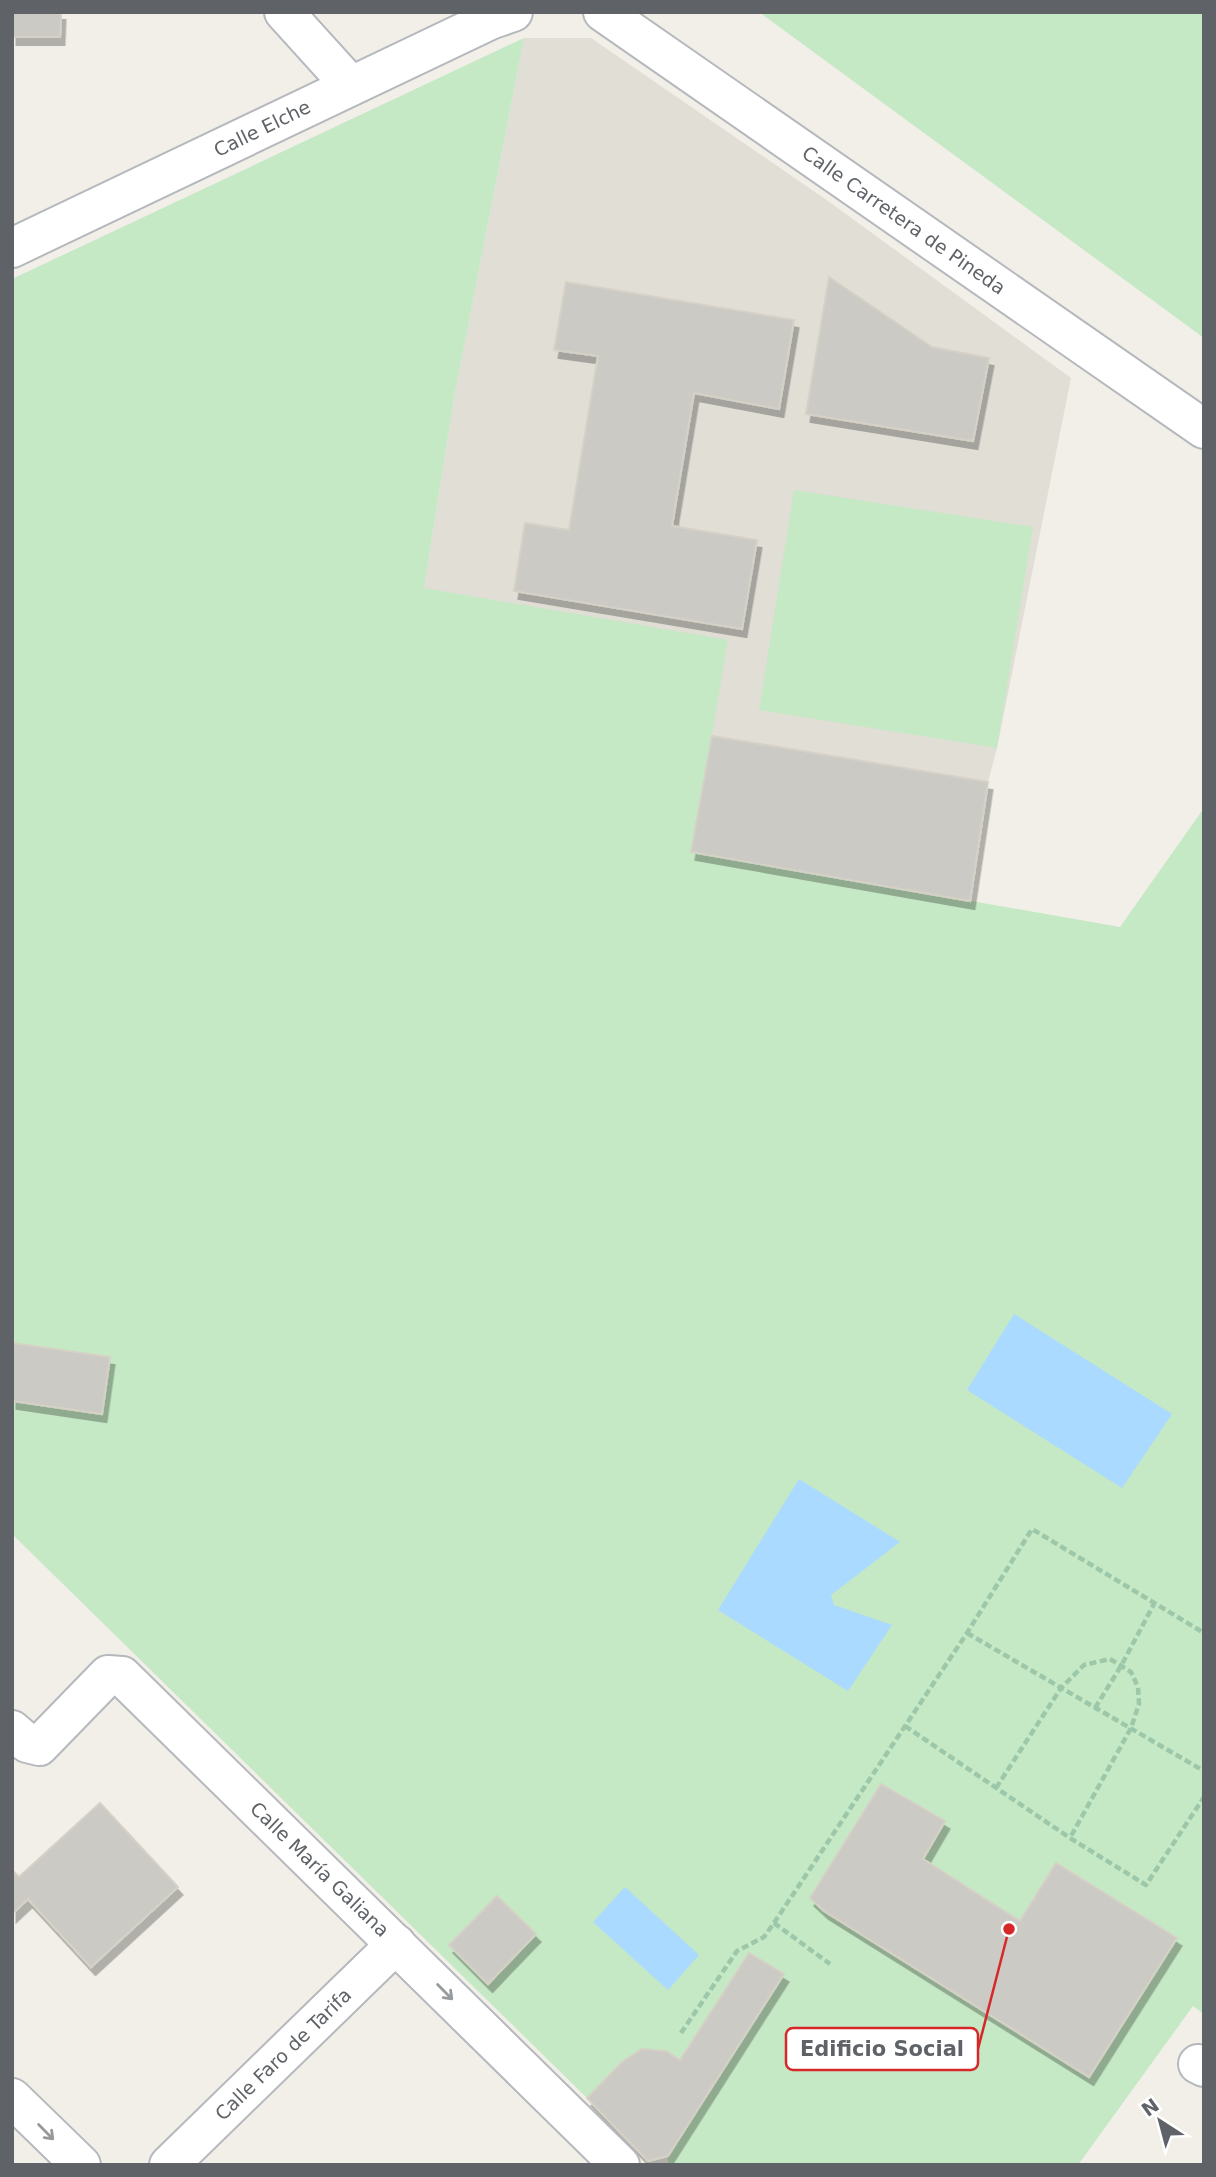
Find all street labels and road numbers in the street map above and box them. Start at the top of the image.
street label: Calle Elche [210,95,314,161]
street label: Calle Carretera de Pineda [798,141,1010,299]
street label: Calle María Galiana [246,1797,394,1941]
street label: Calle Faro de Tarifa [210,1983,356,2125]

